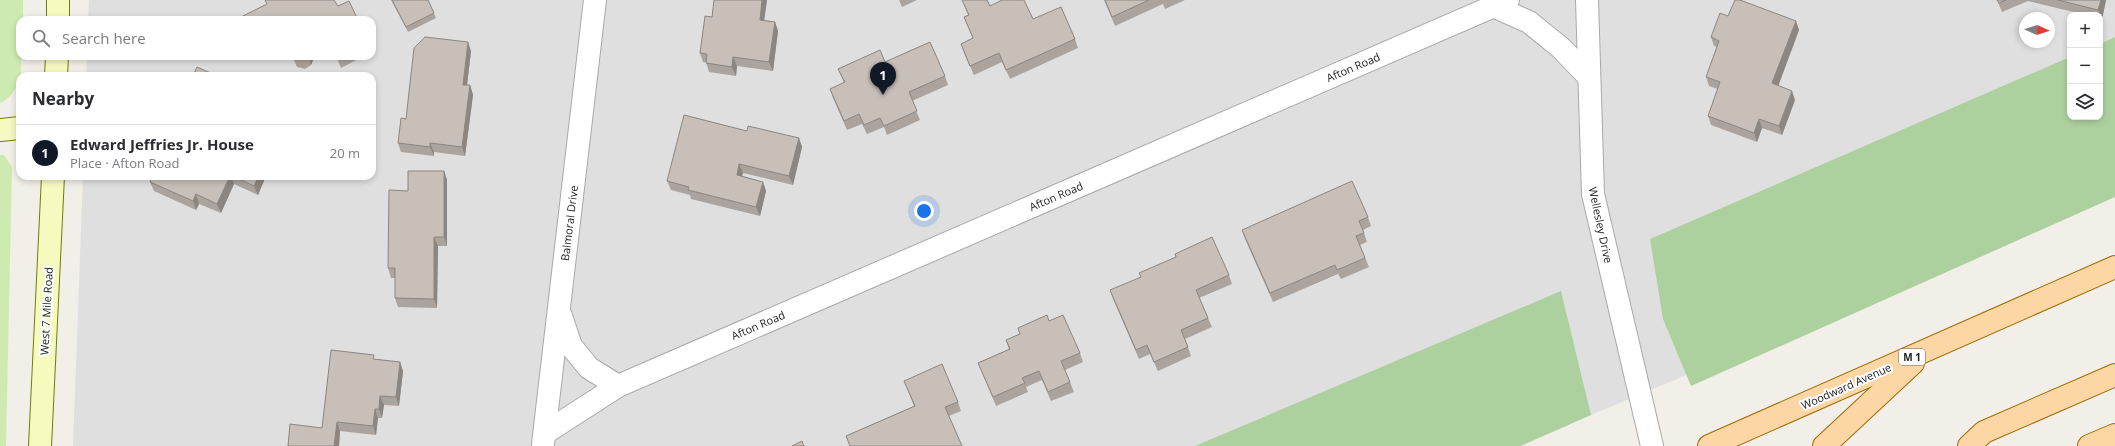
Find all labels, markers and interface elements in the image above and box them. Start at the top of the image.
north arrow [2019,12,2055,48]
map controls [2067,12,2103,120]
button: + [2067,12,2103,48]
search box [16,16,376,60]
icon: search [30,27,52,49]
text: Search here [62,28,146,48]
button: − [2067,48,2103,84]
street label: Afton Road [1324,49,1382,85]
pin: 1 [870,62,896,95]
button: layers [2067,84,2103,120]
text: Nearby [32,87,94,110]
text: Edward Jeffries Jr. House [70,134,254,154]
text: 1 [41,144,49,162]
text: 20 m [330,144,360,162]
text: Place · Afton Road [70,154,179,172]
street label: Afton Road [1027,178,1085,214]
street label: Balmoral Drive [557,184,581,262]
street label: Wellesley Drive [1586,186,1616,264]
your location [914,201,934,221]
street label: West 7 Mile Road [36,267,56,355]
street label: Afton Road [729,307,787,343]
road number: M 1 [1899,349,1925,365]
street label: Woodward Avenue [1799,359,1893,413]

